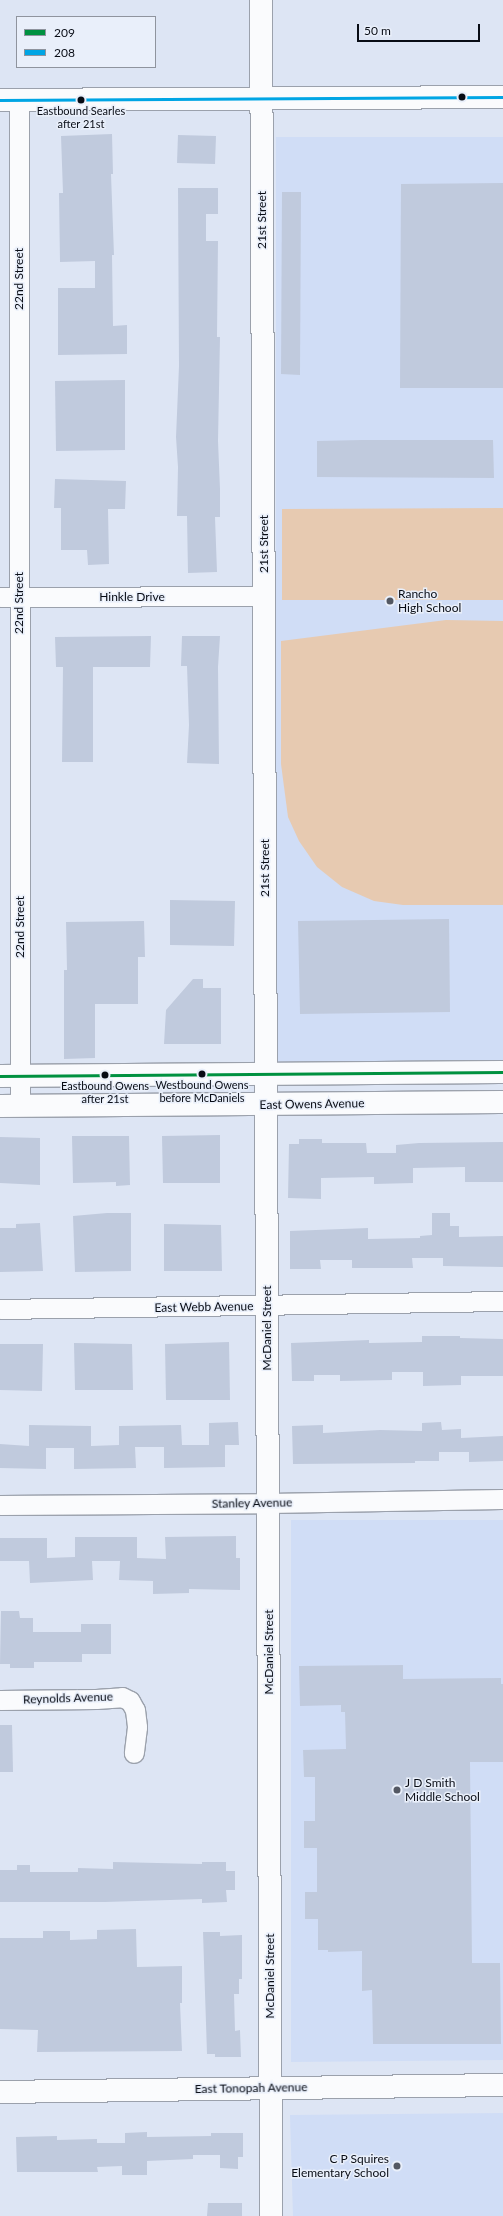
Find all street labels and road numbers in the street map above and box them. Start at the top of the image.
street label: 21st Street [255,191,269,249]
street label: 22nd Street [12,248,26,310]
street label: 21st Street [257,515,271,573]
street label: 22nd Street [12,572,26,634]
street label: Hinkle Drive [99,590,165,604]
street label: 21st Street [258,839,272,897]
street label: 22nd Street [13,896,27,958]
street label: East Owens Avenue [259,1096,365,1112]
street label: McDaniel Street [260,1286,274,1370]
street label: East Webb Avenue [154,1299,254,1315]
street label: Stanley Avenue [211,1495,293,1511]
street label: McDaniel Street [262,1610,276,1694]
street label: Reynolds Avenue [23,1689,113,1707]
street label: McDaniel Street [263,1934,277,2018]
street label: East Tonopah Avenue [194,2080,308,2096]

